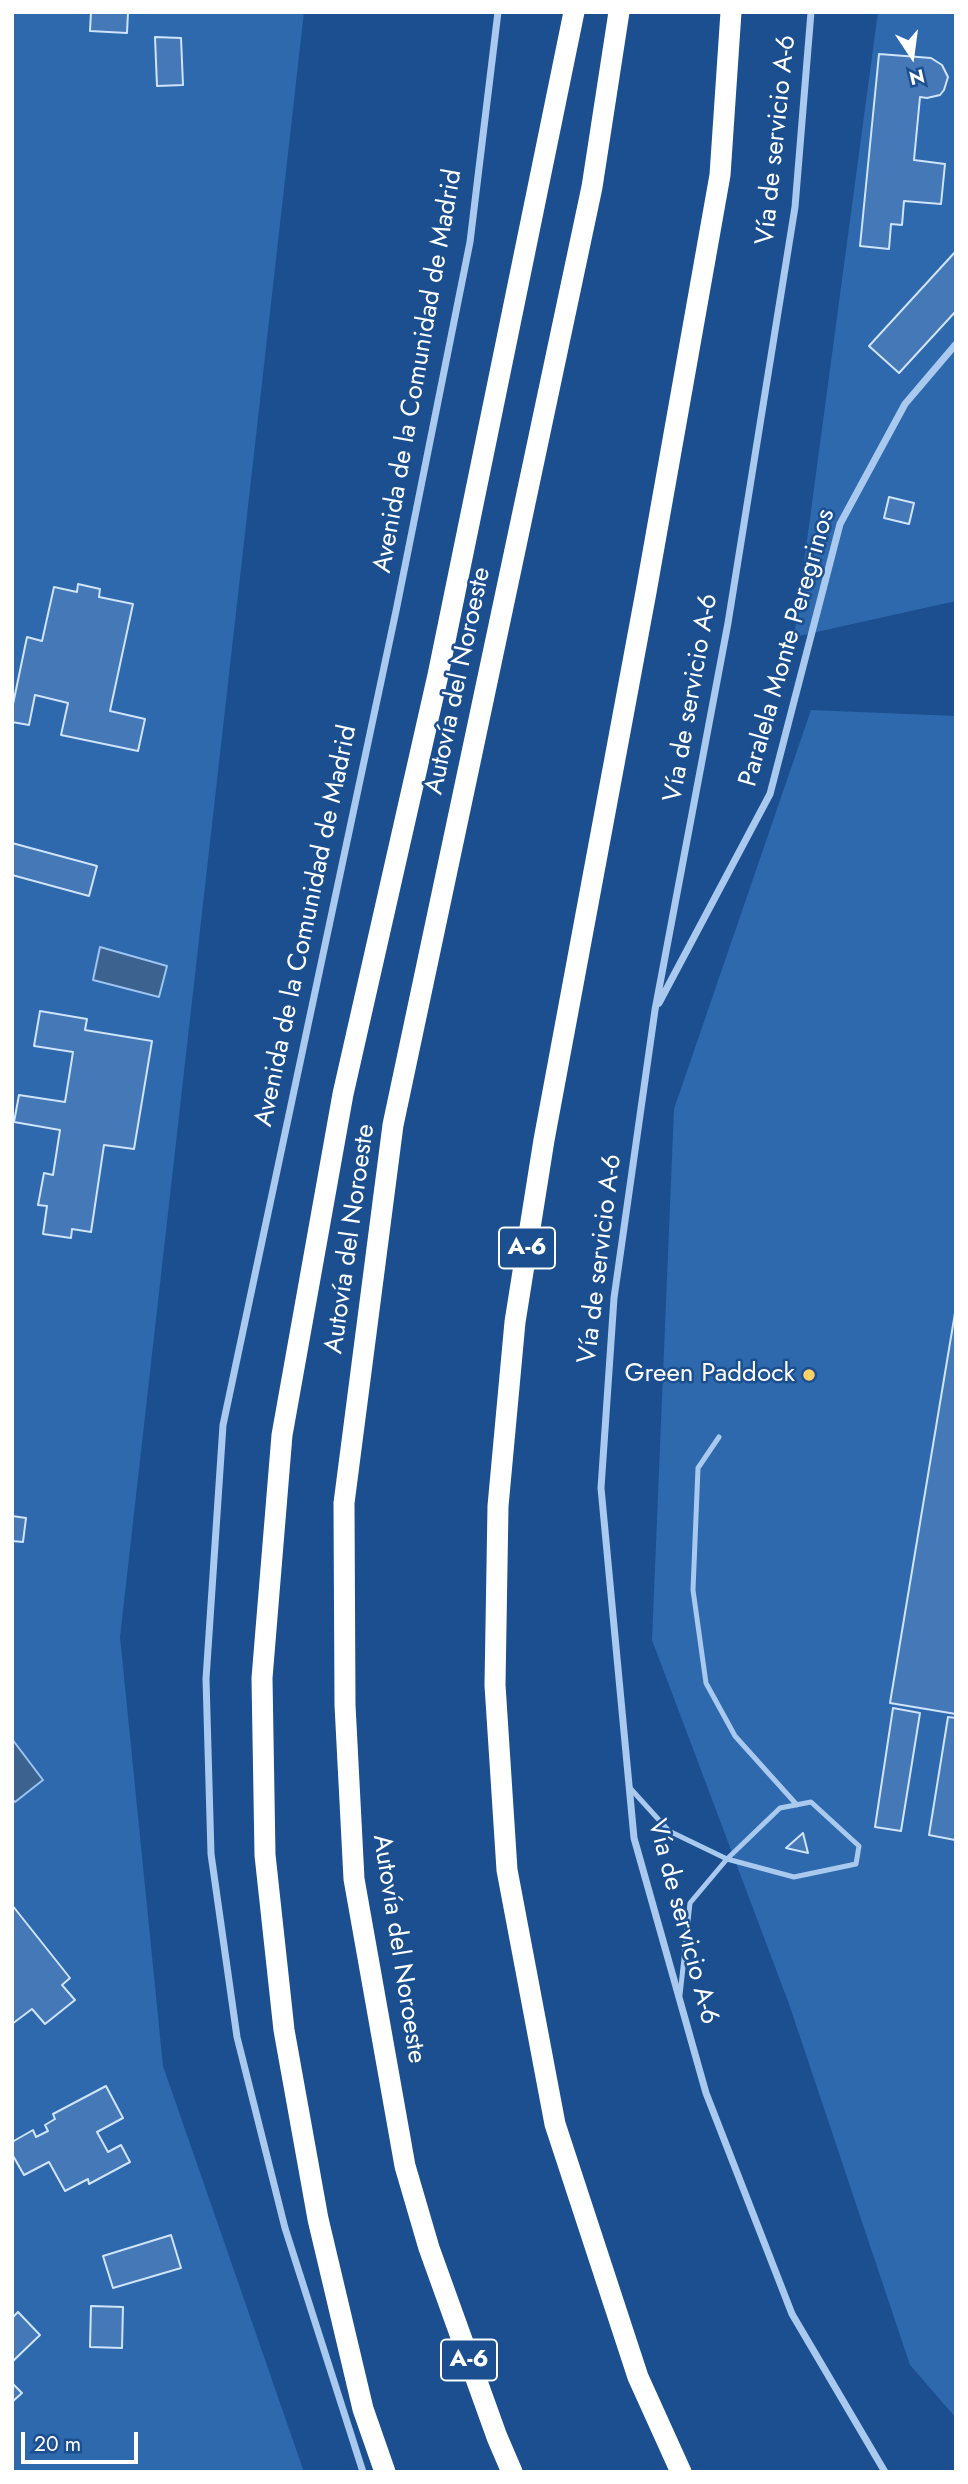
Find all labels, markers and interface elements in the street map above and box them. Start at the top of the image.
north arrow [877,21,947,91]
street label: Vía de servicio A-6 [750,34,804,246]
text: N [906,62,927,92]
street label: Avenida de la Comunidad de Madrid [368,167,470,575]
street label: Paralela Monte Peregrinos [733,506,843,790]
street label: Autovía del Noroeste [420,565,498,797]
street label: Vía de servicio A-6 [658,592,726,804]
street label: Avenida de la Comunidad de Madrid [249,723,365,1129]
street label: Autovía del Noroeste [319,1122,383,1356]
street label: Vía de servicio A-6 [573,1152,629,1366]
road number: A-6 [499,1228,555,1268]
place label: Green Paddock [624,1359,795,1391]
marker: Green Paddock [801,1367,817,1383]
street label: Vía de servicio A-6 [640,1816,724,2028]
street label: Autovía del Noroeste [364,1832,432,2066]
road number: A-6 [441,2340,497,2381]
scale bar [24,2418,142,2462]
text: 20 m [34,2429,81,2459]

